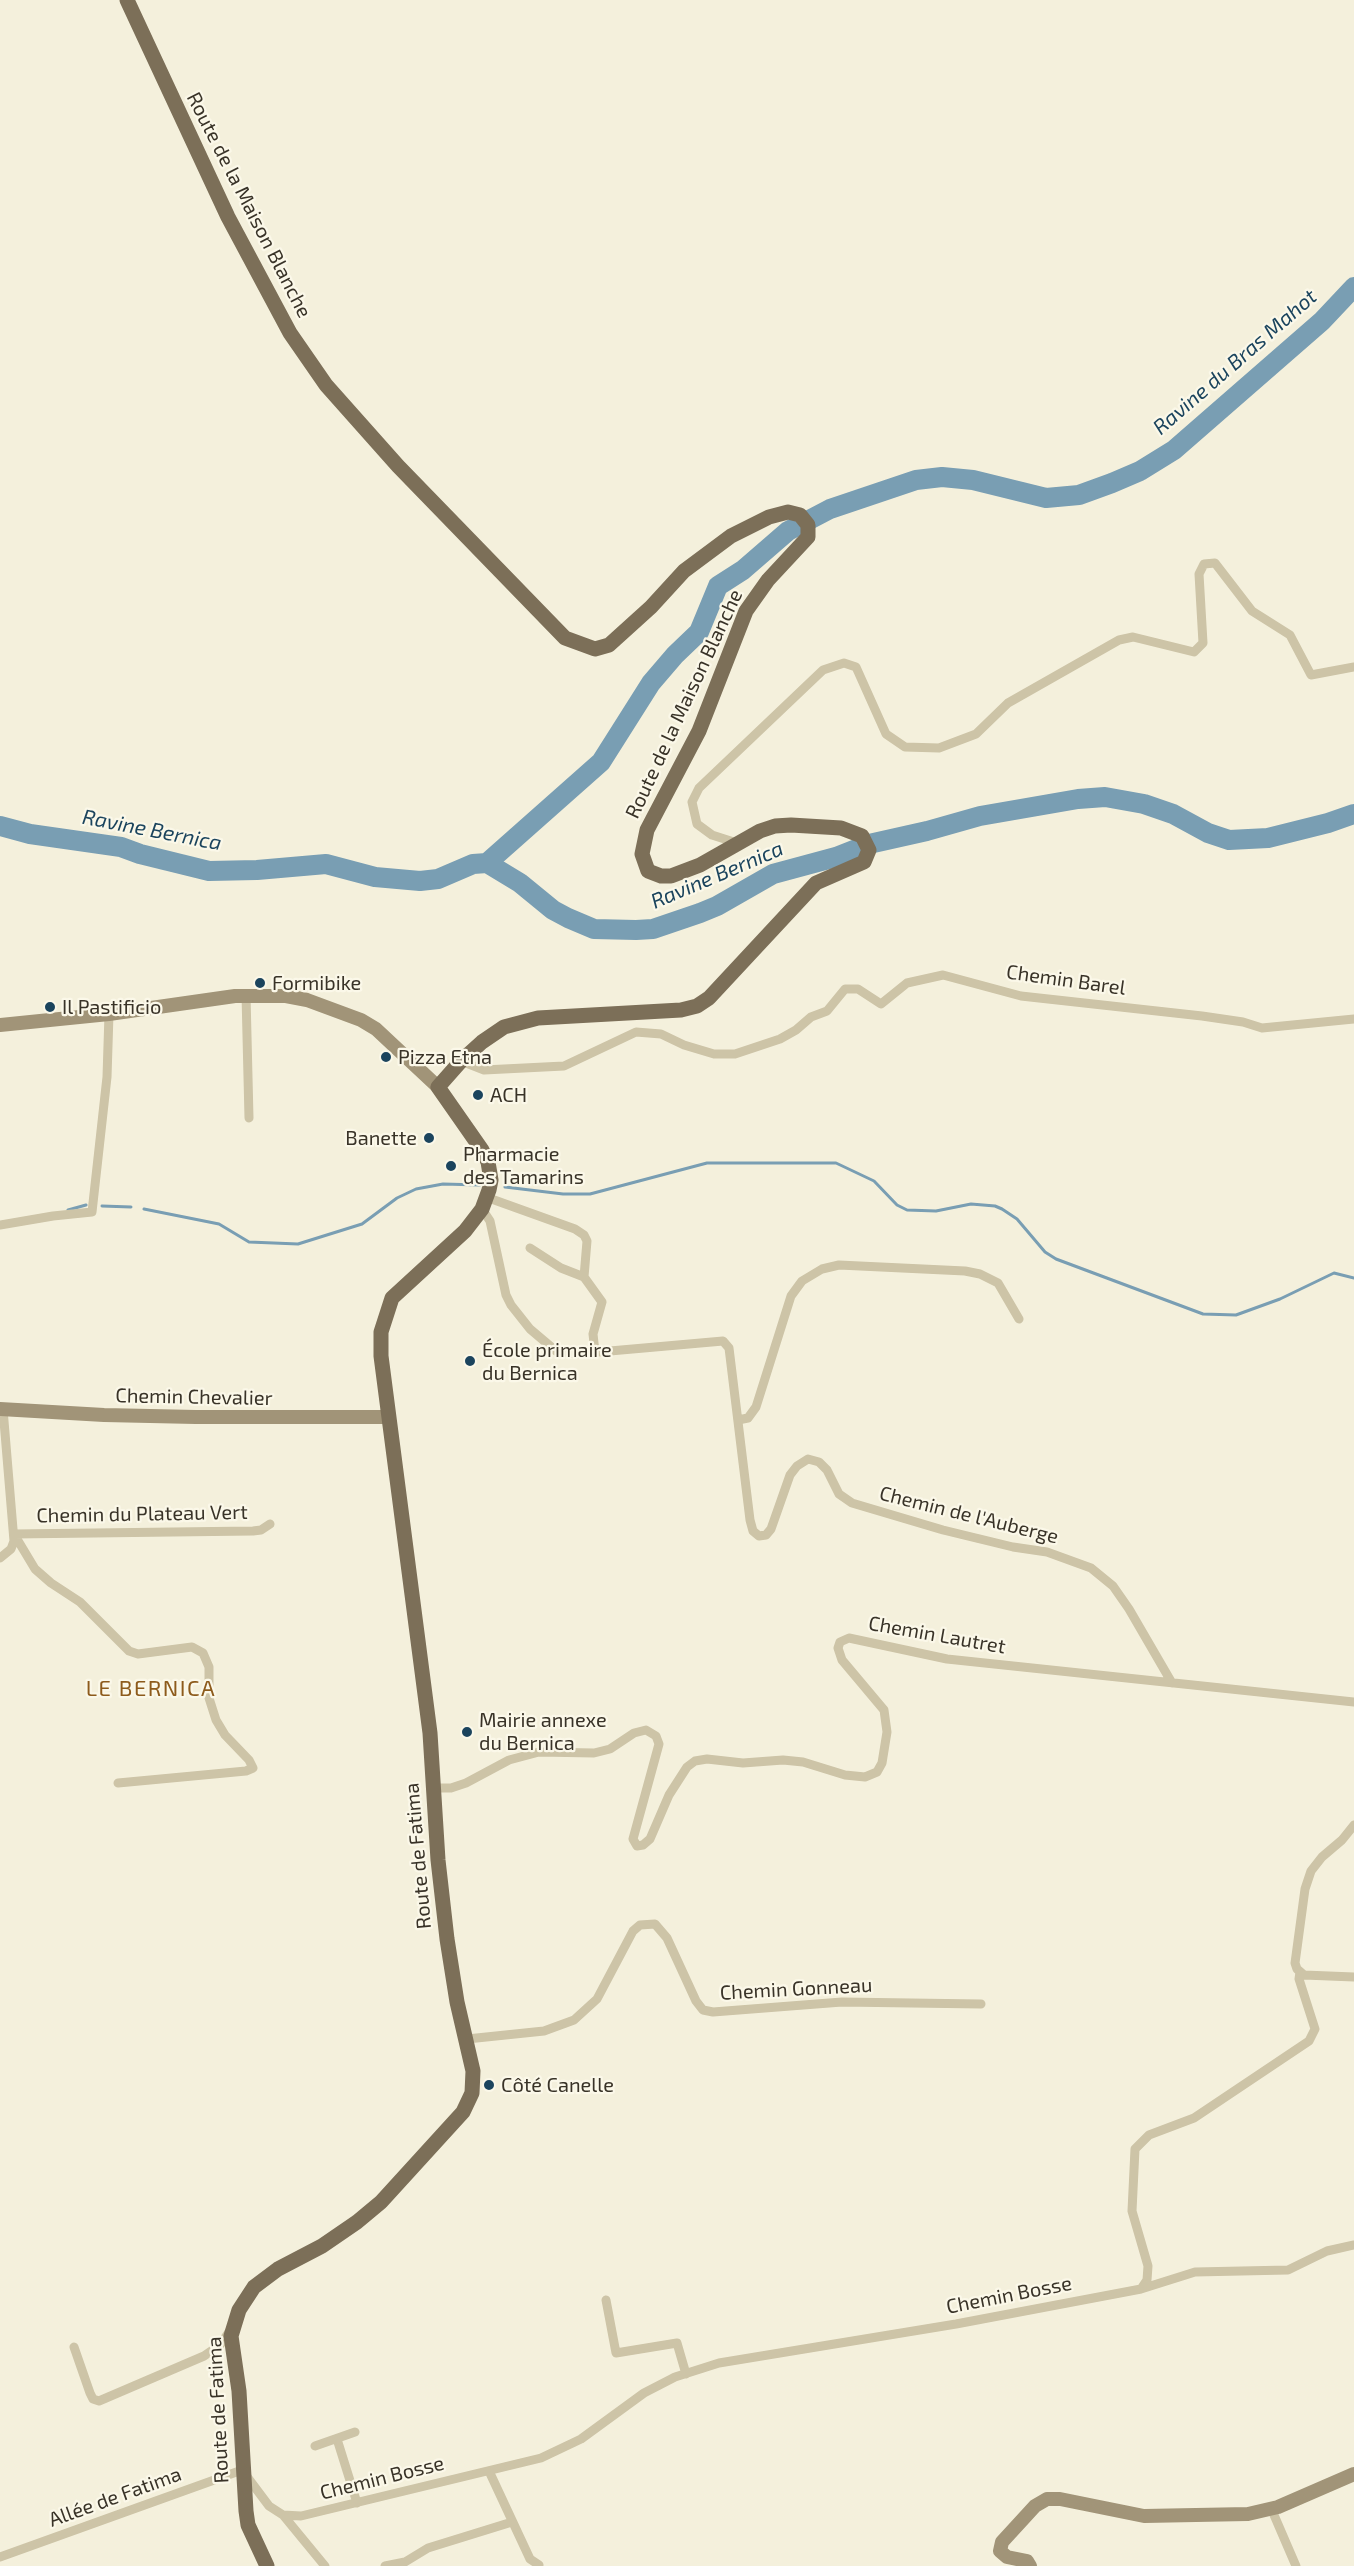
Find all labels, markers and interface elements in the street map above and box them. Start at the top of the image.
street label: Route de la Maison Blanche [182,88,316,322]
water label: Ravine du Bras Mahot [1148,284,1322,440]
street label: Route de la Maison Blanche [620,586,748,822]
water label: Ravine Bernica [80,804,224,856]
water label: Ravine Bernica [647,836,787,914]
street label: Chemin Barel [1005,960,1127,1000]
place label: Formibike [272,971,361,995]
marker: Formibike [253,976,267,990]
place label: Il Pastificio [62,995,161,1019]
marker: Il Pastificio [43,1000,57,1014]
place label: Pizza Etna [398,1045,492,1069]
marker: Pizza Etna [379,1050,393,1064]
place label: ACH [490,1083,527,1107]
marker: ACH [471,1088,485,1102]
place label: Banette [345,1126,417,1150]
marker: Banette [422,1131,436,1145]
place label: Pharmacie des Tamarins [463,1142,584,1189]
marker: Pharmacie des Tamarins [444,1159,458,1173]
place label: École primaire du Bernica [482,1338,612,1385]
marker: École primaire du Bernica [463,1354,477,1368]
street label: Chemin Chevalier [115,1384,273,1410]
street label: Chemin de l'Auberge [877,1481,1061,1549]
street label: Chemin du Plateau Vert [36,1500,248,1528]
street label: Chemin Lautret [867,1611,1007,1659]
district label: LE BERNICA [86,1676,216,1702]
place label: Mairie annexe du Bernica [479,1708,607,1755]
marker: Mairie annexe du Bernica [460,1725,474,1739]
street label: Route de Fatima [400,1782,436,1930]
street label: Chemin Gonneau [719,1973,873,2005]
place label: Côté Canelle [501,2073,614,2097]
marker: Côté Canelle [482,2078,496,2092]
street label: Chemin Bosse [944,2271,1074,2319]
street label: Route de Fatima [202,2336,234,2484]
street label: Chemin Bosse [317,2451,447,2505]
street label: Allée de Fatima [45,2462,185,2532]

